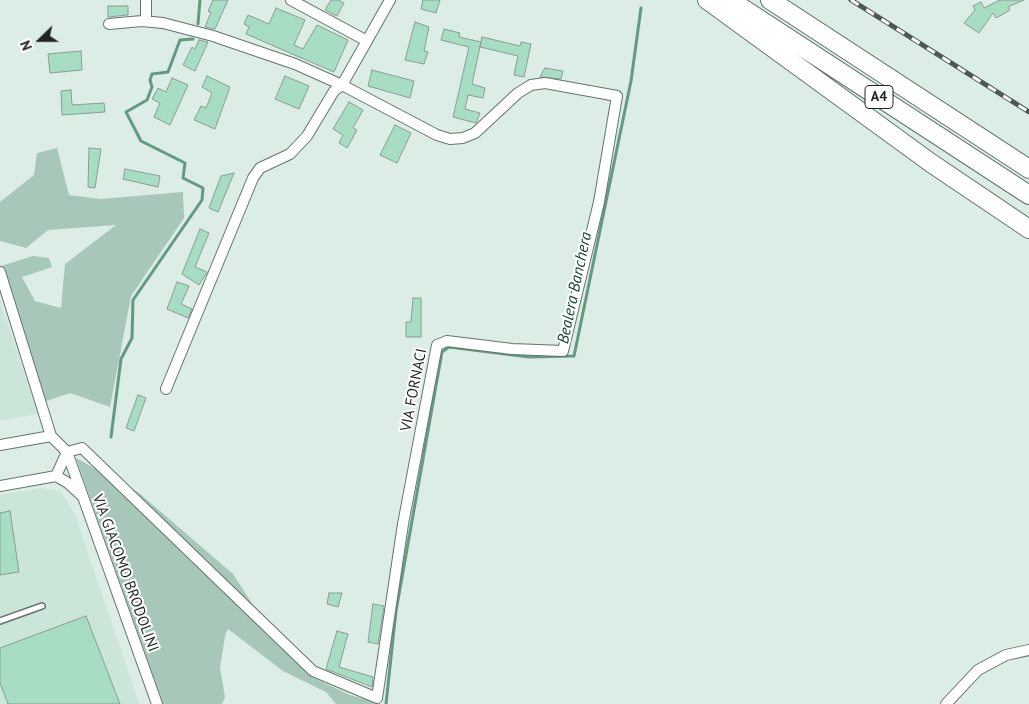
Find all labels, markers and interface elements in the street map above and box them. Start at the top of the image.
north arrow [15,15,65,65]
text: N [16,38,36,53]
road number: A4 [865,85,893,108]
water label: Bealera Banchera [554,230,596,346]
street label: VIA FORNACI [397,347,431,433]
street label: VIA GIACOMO BRODOLINI [88,492,162,654]

